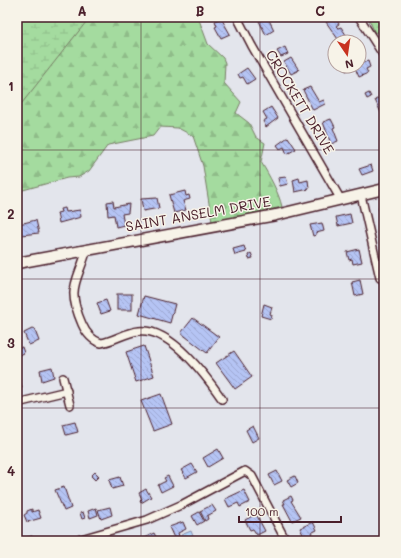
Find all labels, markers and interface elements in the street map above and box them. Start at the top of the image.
text: A [77,2,87,19]
text: B [196,2,205,19]
text: C [315,2,325,19]
north arrow [327,34,367,74]
street label: CROCKETT DRIVE [262,46,339,157]
text: N [344,56,355,72]
text: 1 [8,77,14,94]
street label: SAINT ANSELM DRIVE [124,191,272,236]
text: 2 [7,205,15,222]
text: 3 [7,334,15,351]
text: 4 [7,462,15,479]
scale bar [239,498,341,524]
text: 100 m [245,503,279,519]

